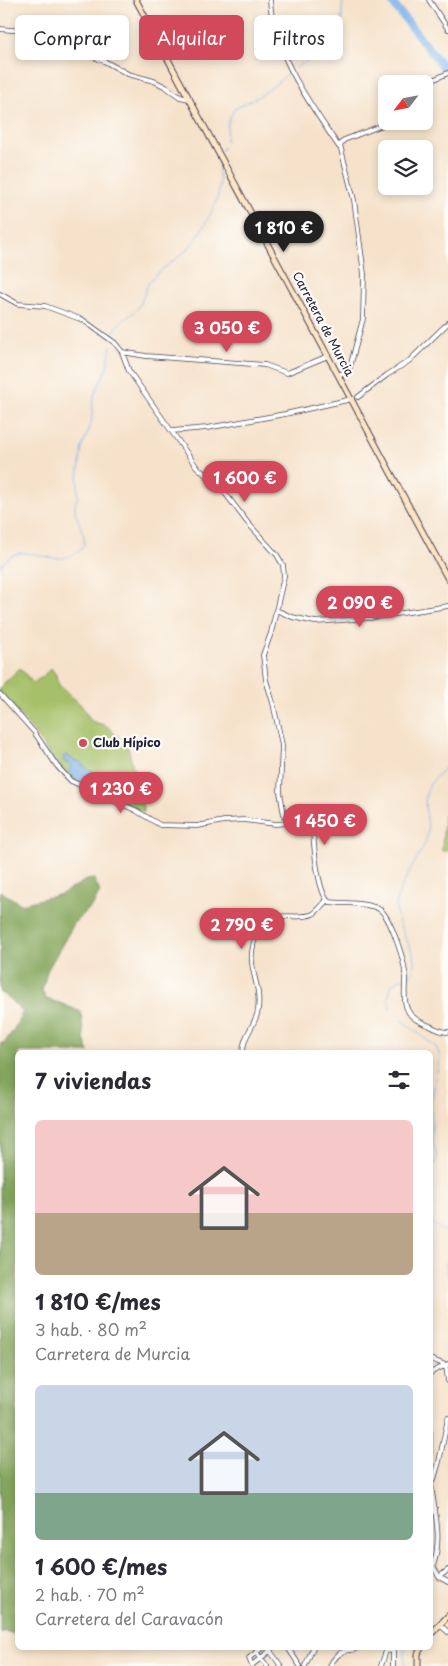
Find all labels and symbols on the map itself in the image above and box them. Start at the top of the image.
north arrow [378,75,432,130]
pin: 1 810 € [238,210,330,253]
street label: Carretera de Murcia [289,268,359,380]
pin: 3 050 € [181,310,273,353]
pin: 1 600 € [199,460,291,503]
pin: 2 090 € [314,586,406,628]
place label: Club Hípico [93,733,161,751]
marker: Club Hípico [77,737,89,749]
pin: 1 230 € [75,772,167,814]
pin: 1 450 € [279,804,371,846]
pin: 2 790 € [196,908,288,950]

